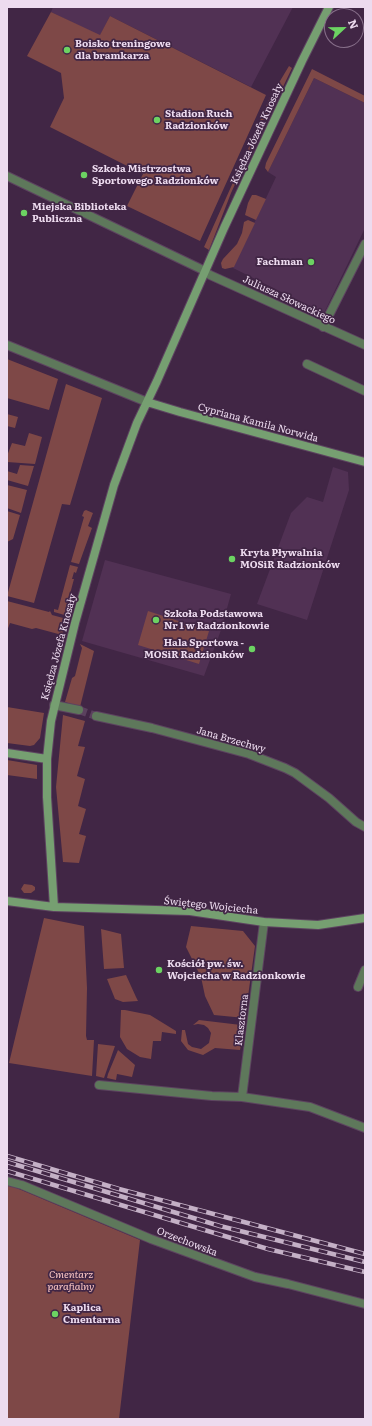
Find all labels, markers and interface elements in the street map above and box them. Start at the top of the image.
north arrow [324,8,364,48]
text: N [345,17,363,31]
place label: Boisko treningowe dla bramkarza [75,38,171,62]
marker: Boisko treningowe dla bramkarza [62,45,72,55]
street label: Księdza Józefa Knosały [228,82,286,186]
place label: Stadion Ruch Radzionków [165,108,232,132]
marker: Stadion Ruch Radzionków [152,115,162,125]
place label: Szkoła Mistrzostwa Sportowego Radzionków [92,163,218,186]
marker: Szkoła Mistrzostwa Sportowego Radzionków [79,170,89,180]
place label: Miejska Biblioteka Publiczna [32,201,126,224]
marker: Miejska Biblioteka Publiczna [19,208,29,218]
place label: Fachman [256,256,303,268]
marker: Fachman [306,257,316,267]
street label: Juliusza Słowackiego [241,273,337,327]
street label: Cypriana Kamila Norwida [196,401,320,445]
place label: Kryta Pływalnia MOSiR Radzionków [240,547,340,570]
marker: Kryta Pływalnia MOSiR Radzionków [227,554,237,564]
street label: Księdza Józefa Knosały [39,592,79,702]
place label: Szkoła Podstawowa Nr 1 w Radzionkowie [164,608,269,632]
marker: Szkoła Podstawowa Nr 1 w Radzionkowie [151,615,161,625]
place label: Hala Sportowa - MOSiR Radzionków [144,637,244,660]
marker: Hala Sportowa - MOSiR Radzionków [247,644,257,654]
street label: Jana Brzechwy [195,724,267,756]
street label: Świętego Wojciecha [163,895,259,917]
place label: Kościół pw. św. Wojciecha w Radzionkowie [167,958,305,982]
marker: Kościół pw. św. Wojciecha w Radzionkowie [154,965,164,975]
street label: Klasztorna [233,993,251,1047]
street label: Orzechowska [155,1225,219,1259]
park label: Cmentarz parafialny [48,1269,94,1292]
place label: Kaplica Cmentarna [63,1302,120,1326]
marker: Kaplica Cmentarna [50,1309,60,1319]

